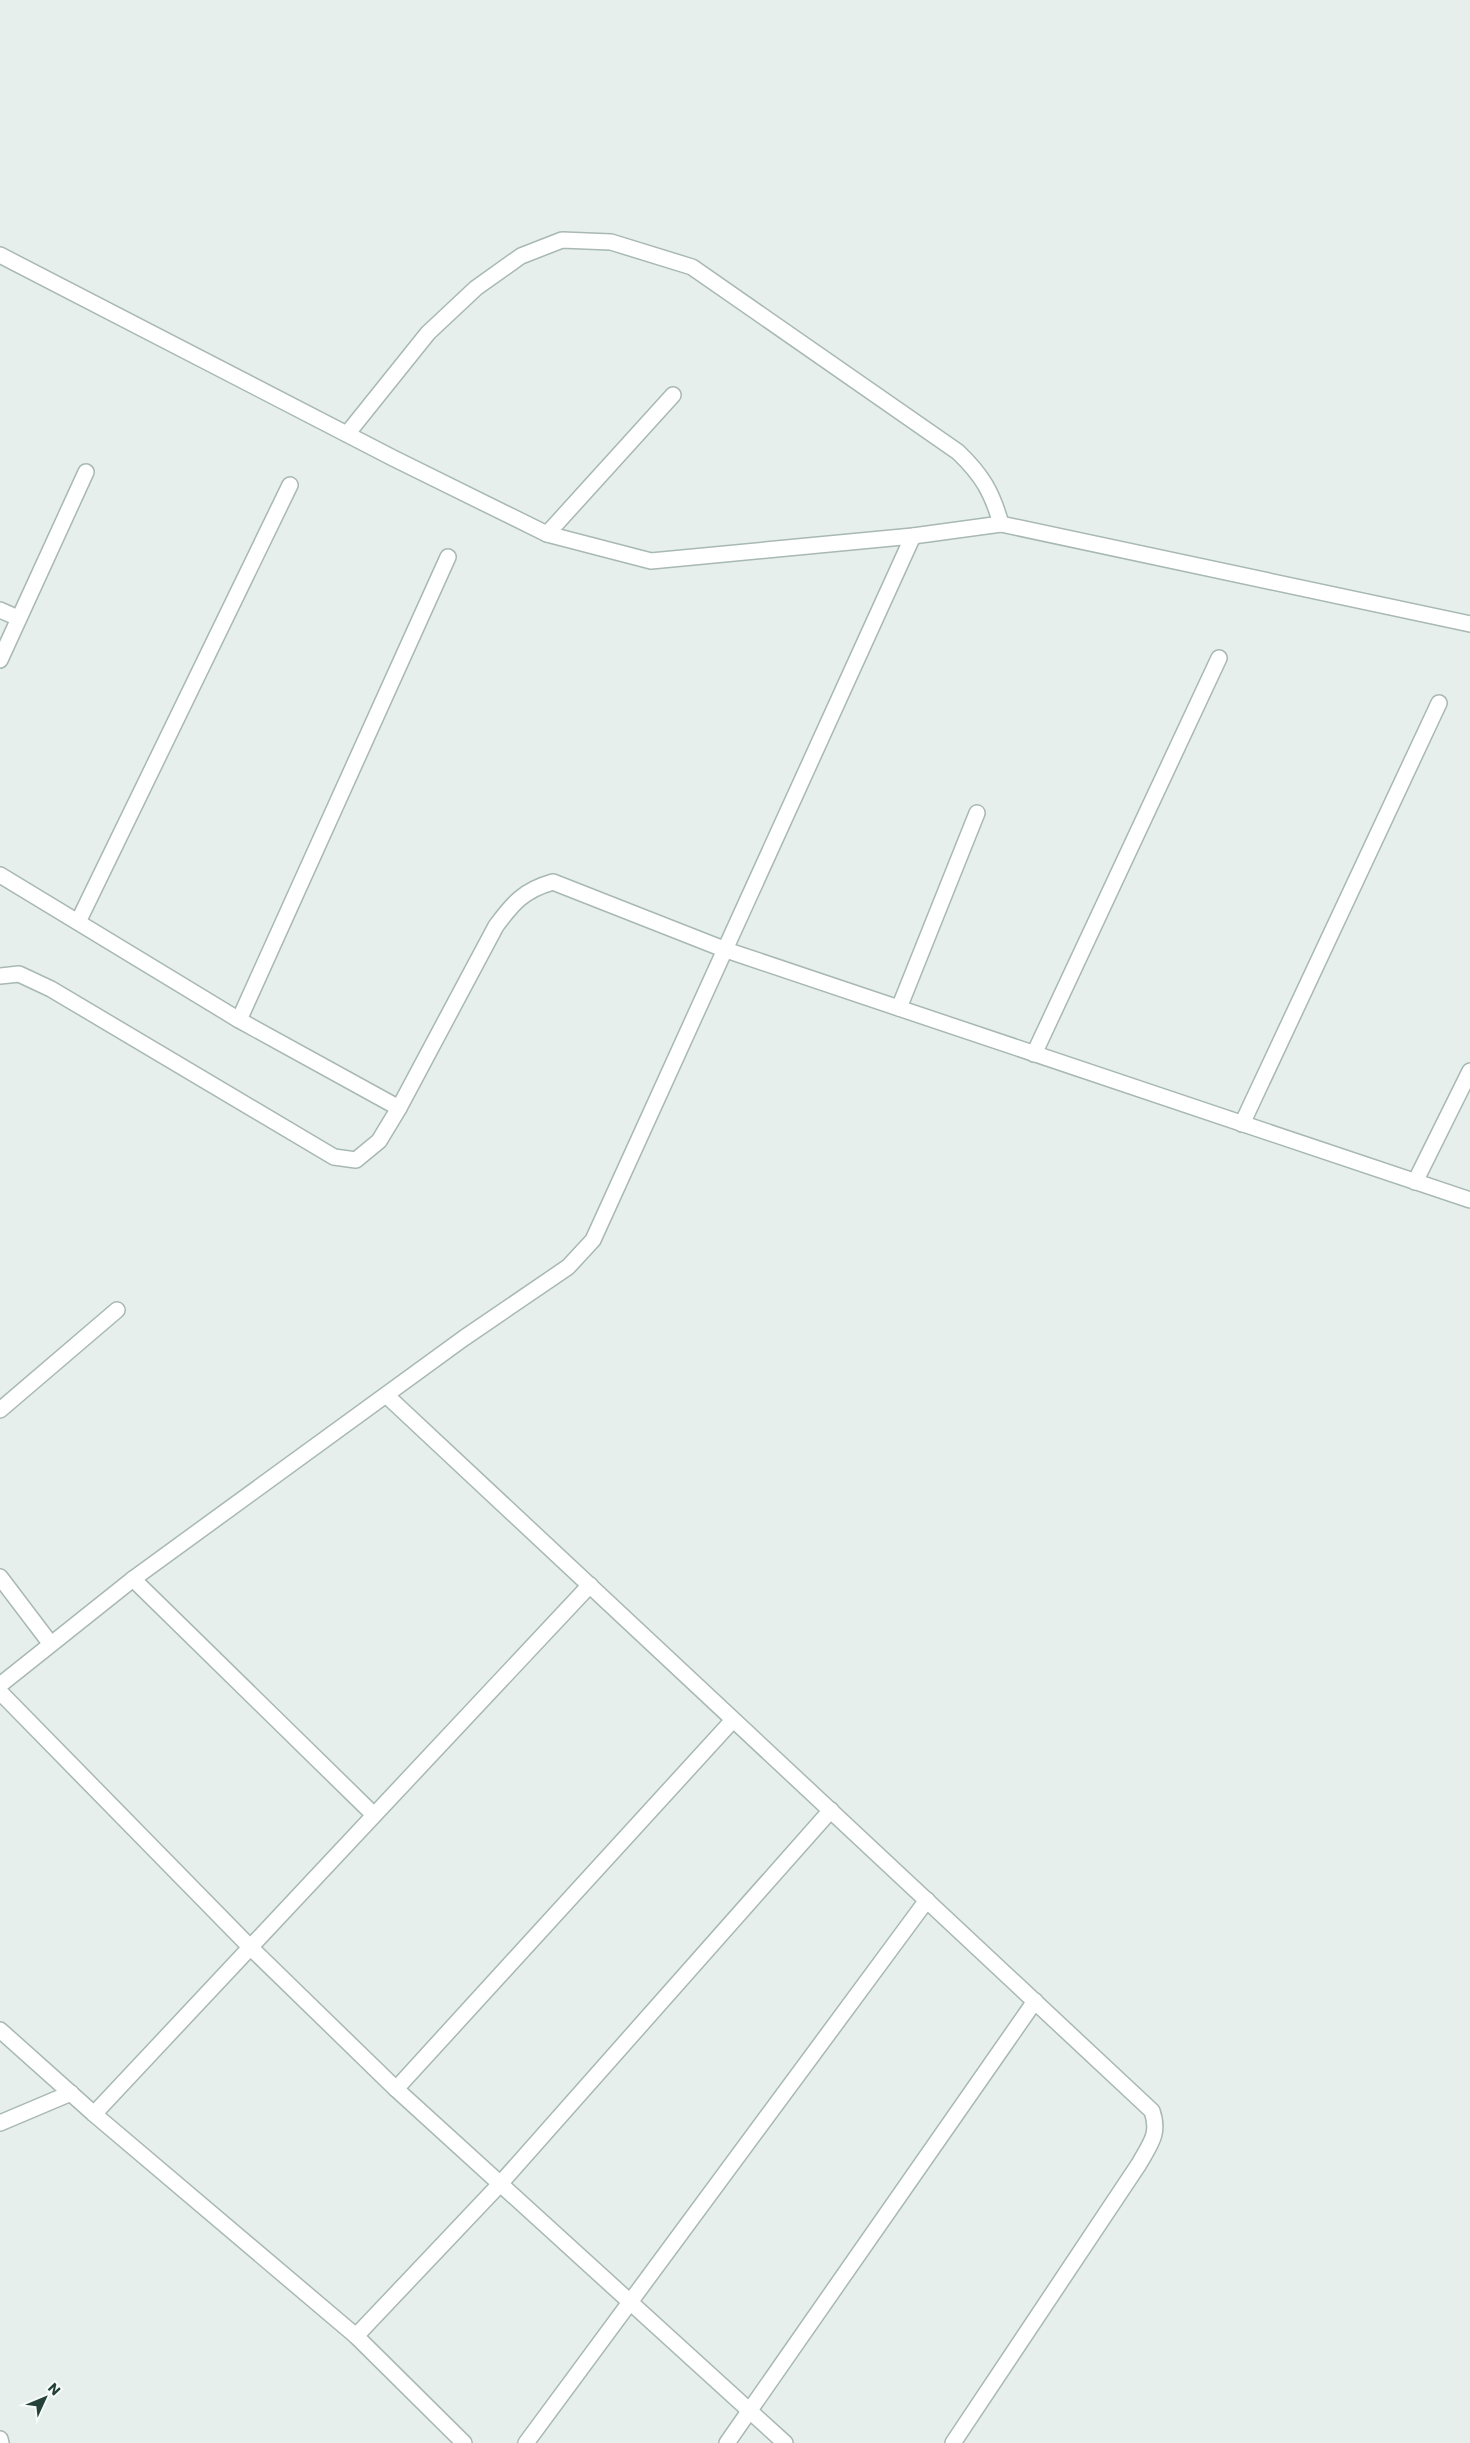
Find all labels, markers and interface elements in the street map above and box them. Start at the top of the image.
north arrow [20,2373,70,2423]
text: N [44,2378,65,2400]

